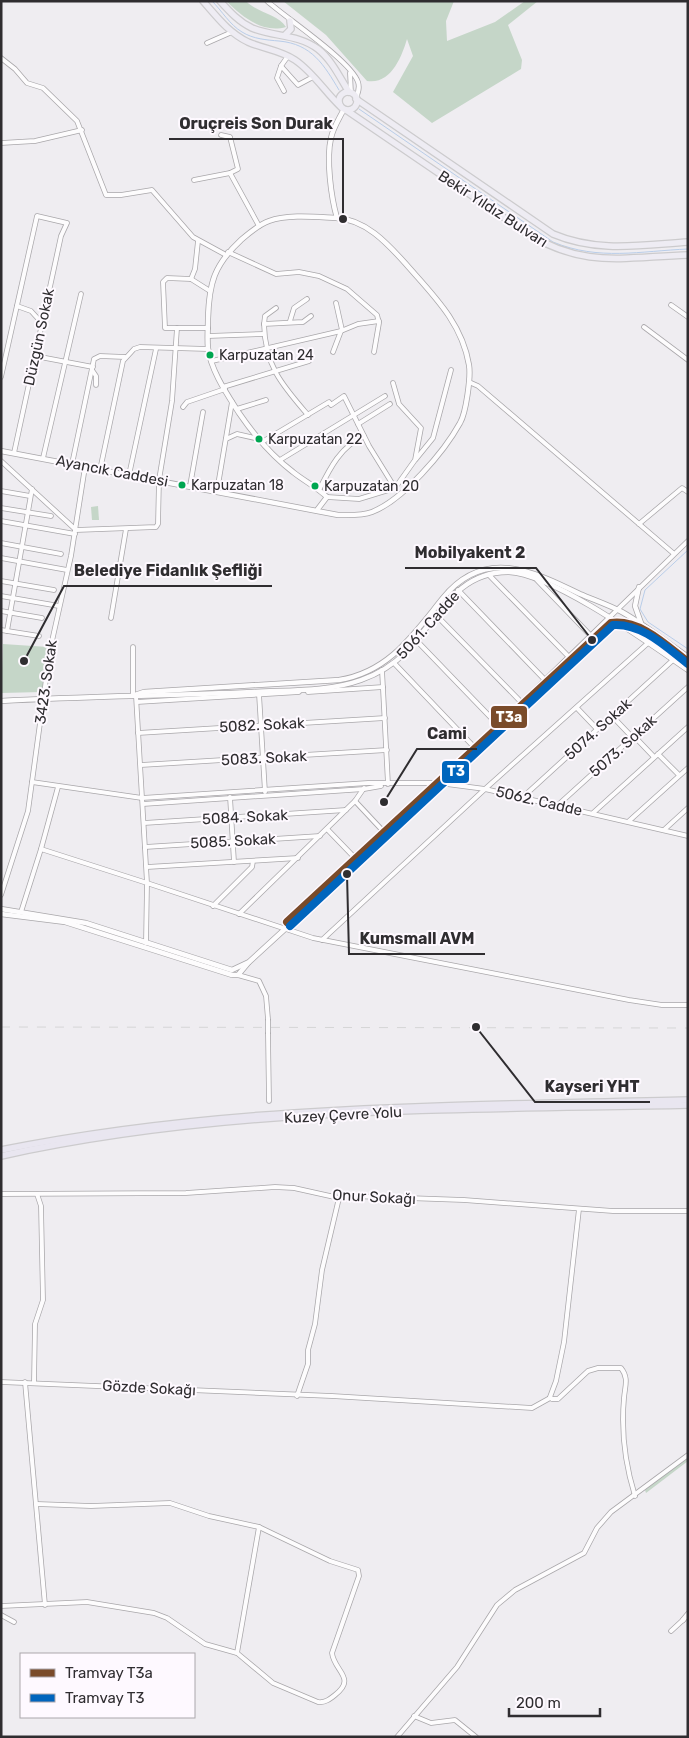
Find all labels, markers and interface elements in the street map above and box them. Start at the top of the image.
callout: Oruçreis Son Durak [169,108,343,139]
text: Oruçreis Son Durak [179,114,333,133]
street label: Bekir Yıldız Bulvarı [435,167,551,251]
street label: Düzgün Sokak [20,286,58,387]
place label: Karpuzatan 24 [219,347,314,364]
marker: Karpuzatan 24 [205,350,215,360]
place label: Karpuzatan 22 [268,431,362,448]
marker: Karpuzatan 22 [254,434,264,444]
street label: Ayancık Caddesi [54,451,170,491]
place label: Karpuzatan 18 [191,477,284,494]
place label: Karpuzatan 20 [324,478,419,495]
marker: Karpuzatan 18 [177,480,187,490]
marker: Karpuzatan 20 [310,481,320,491]
callout: Mobilyakent 2 [405,537,536,568]
text: Mobilyakent 2 [415,543,525,562]
callout: Belediye Fidanlık Şefliği [64,555,272,586]
text: Belediye Fidanlık Şefliği [74,561,262,580]
street label: 5061. Cadde [393,587,463,663]
street label: 3423. Sokak [31,638,61,725]
street label: 5074. Sokak [561,694,635,764]
line badge: T3a [490,705,528,729]
text: T3a [496,709,522,726]
street label: 5073. Sokak [586,711,660,781]
street label: 5082. Sokak [219,714,306,736]
callout: Cami [417,718,477,749]
text: Cami [427,724,467,743]
street label: 5083. Sokak [221,747,308,769]
line badge: T3 [441,760,470,784]
text: T3 [447,763,465,780]
street label: 5062. Cadde [494,782,584,820]
street label: 5084. Sokak [202,806,289,828]
street label: 5085. Sokak [190,830,277,852]
callout: Kumsmall AVM [349,923,485,954]
text: Kumsmall AVM [359,929,475,948]
callout: Kayseri YHT [535,1071,650,1102]
text: Kayseri YHT [545,1077,640,1096]
street label: Kuzey Çevre Yolu [283,1103,403,1127]
street label: Onur Sokağı [332,1186,416,1208]
street label: Gözde Sokağı [102,1377,196,1399]
legend [20,1653,195,1718]
text: Tramvay T3a [65,1664,153,1682]
scale bar [509,1686,600,1718]
text: Tramvay T3 [65,1689,144,1707]
text: 200 m [516,1694,561,1712]

